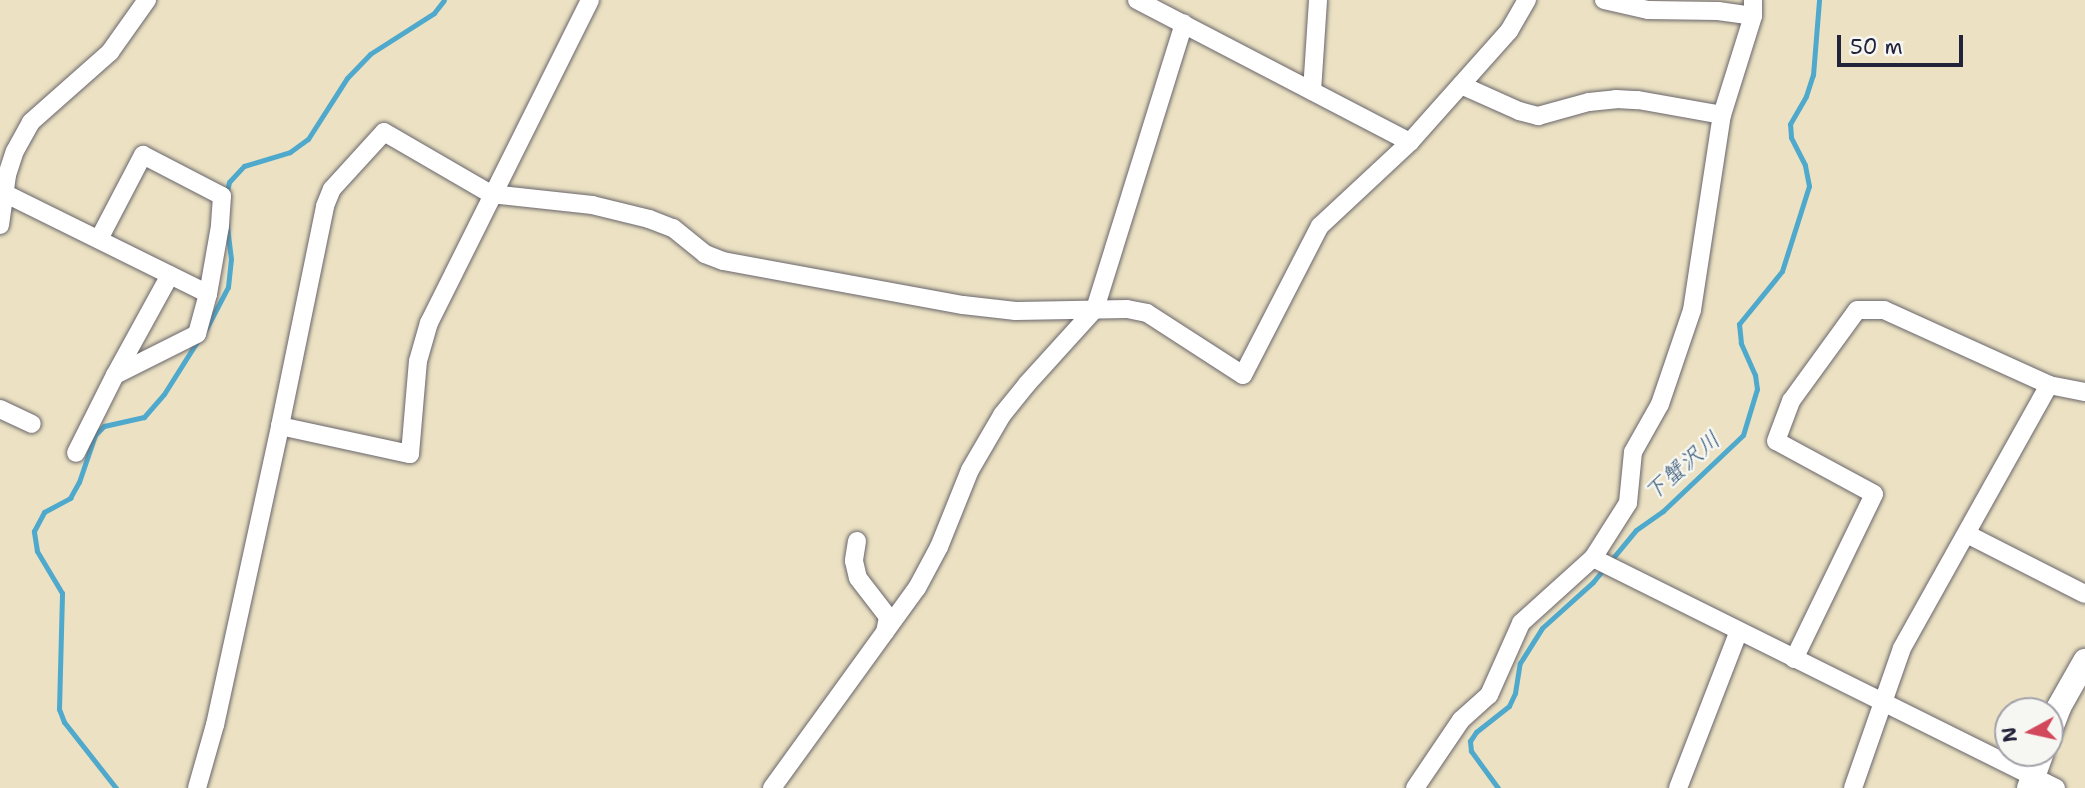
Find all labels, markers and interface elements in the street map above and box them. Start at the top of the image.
scale bar [1840,21,1966,65]
text: 50 m [1850,33,1903,61]
water label: 下蟹沢川 [1638,425,1726,507]
north arrow [1994,697,2064,767]
text: N [1996,726,2023,744]

